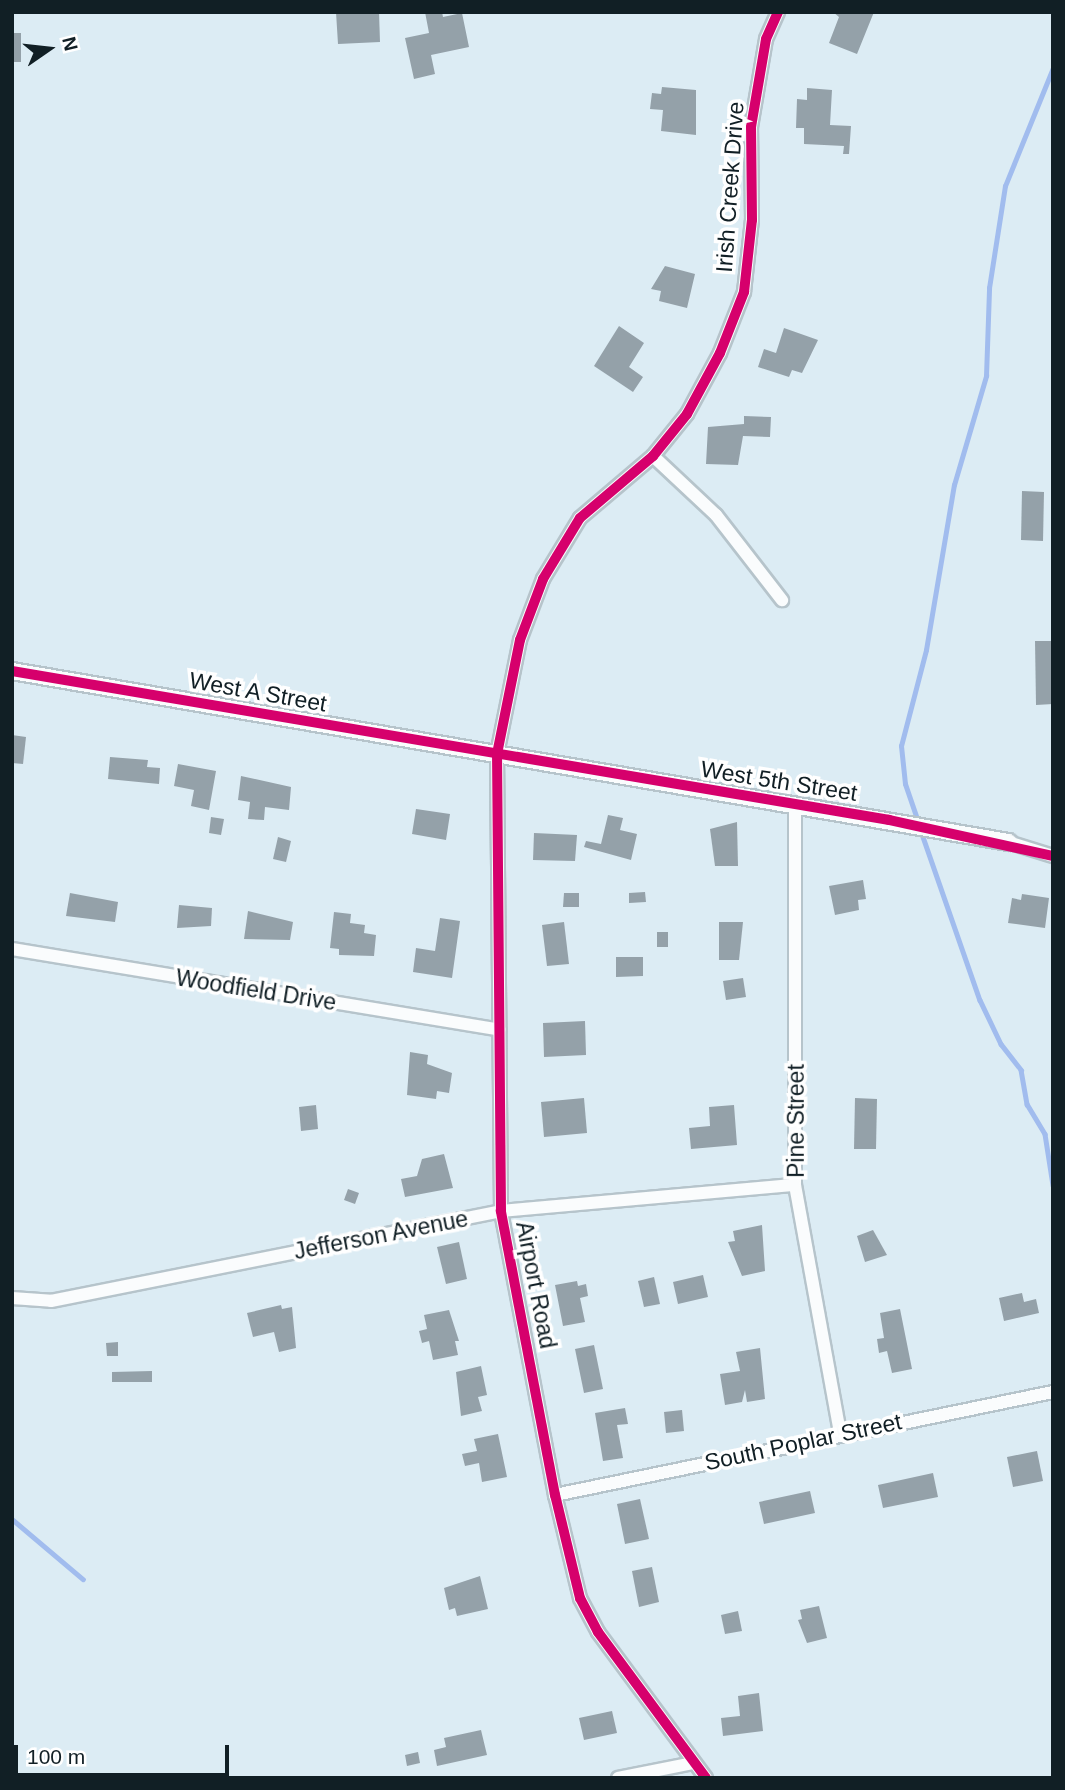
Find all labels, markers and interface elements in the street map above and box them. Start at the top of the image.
north arrow [14,14,84,84]
text: N [58,35,82,53]
street label: Irish Creek Drive [710,101,750,273]
street label: West A Street [186,666,330,718]
street label: West 5th Street [699,755,859,807]
street label: Woodfield Drive [174,964,338,1016]
street label: Pine Street [782,1064,810,1178]
street label: Jefferson Avenue [291,1204,471,1266]
street label: Airport Road [510,1219,562,1351]
street label: South Poplar Street [702,1408,904,1476]
scale bar [18,1730,233,1774]
text: 100 m [27,1745,85,1768]

